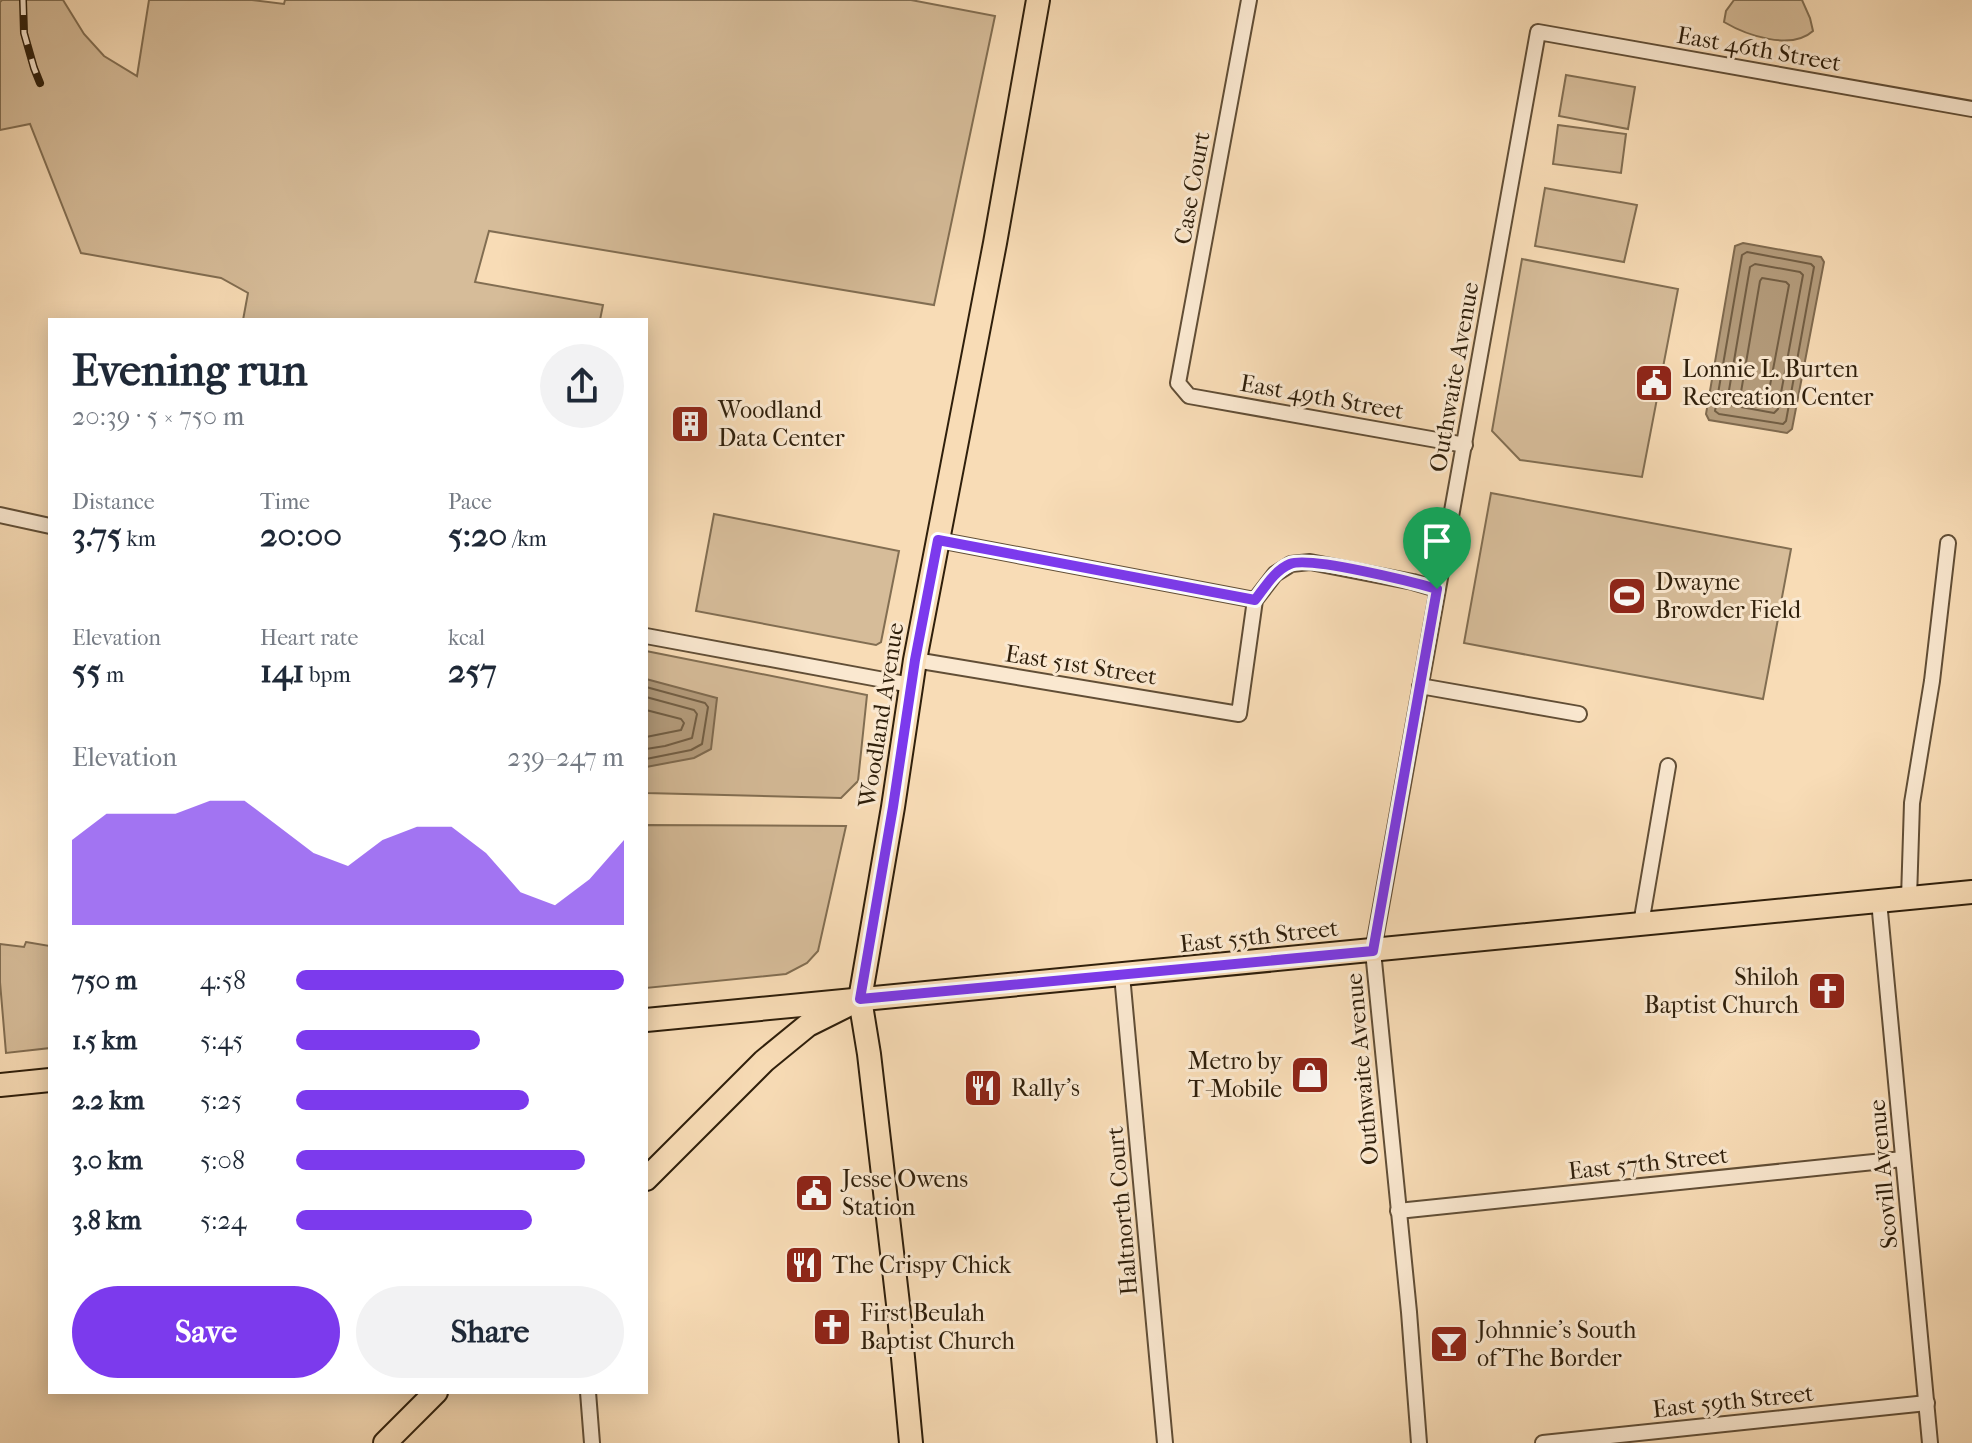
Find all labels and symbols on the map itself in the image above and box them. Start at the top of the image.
street label: East 46th Street [1675,21,1844,77]
street label: Case Court [1168,129,1216,246]
street label: Outhwaite Avenue [1423,280,1485,474]
place label: Lonnie L. Burten Recreation Center [1682,355,1874,411]
public building icon: Lonnie L. Burten Recreation Center [1633,362,1675,404]
street label: East 49th Street [1238,369,1406,425]
place label: Woodland Data Center [717,396,845,452]
building icon: Woodland Data Center [669,403,711,445]
pin [1403,507,1471,589]
place label: Dwayne Browder Field [1655,568,1802,624]
sports icon: Dwayne Browder Field [1606,575,1648,617]
street label: Woodland Avenue [852,621,909,810]
street label: East 51st Street [1003,639,1159,691]
street label: East 55th Street [1178,914,1340,958]
place label: Shiloh Baptist Church [1644,963,1800,1019]
church icon: Shiloh Baptist Church [1806,970,1848,1012]
street label: Outhwaite Avenue [1340,972,1384,1166]
place label: Metro by T-Mobile [1188,1047,1283,1103]
shop icon: Metro by T-Mobile [1289,1054,1331,1096]
restaurant icon: Rally's [962,1067,1004,1109]
place label: Rally's [1011,1074,1080,1102]
street label: Scovill Avenue [1863,1098,1903,1250]
street label: Haltnorth Court [1101,1125,1143,1296]
street label: East 57th Street [1567,1141,1730,1185]
place label: Jesse Owens Station [840,1165,968,1221]
public building icon: Jesse Owens Station [793,1172,835,1214]
restaurant icon: The Crispy Chick [783,1244,825,1286]
place label: The Crispy Chick [832,1251,1012,1279]
place label: First Beulah Baptist Church [860,1299,1015,1355]
church icon: First Beulah Baptist Church [811,1306,853,1348]
place label: Johnnie's South of The Border [1475,1316,1637,1372]
bar icon: Johnnie's South of The Border [1428,1323,1470,1365]
street label: East 59th Street [1651,1379,1815,1423]

